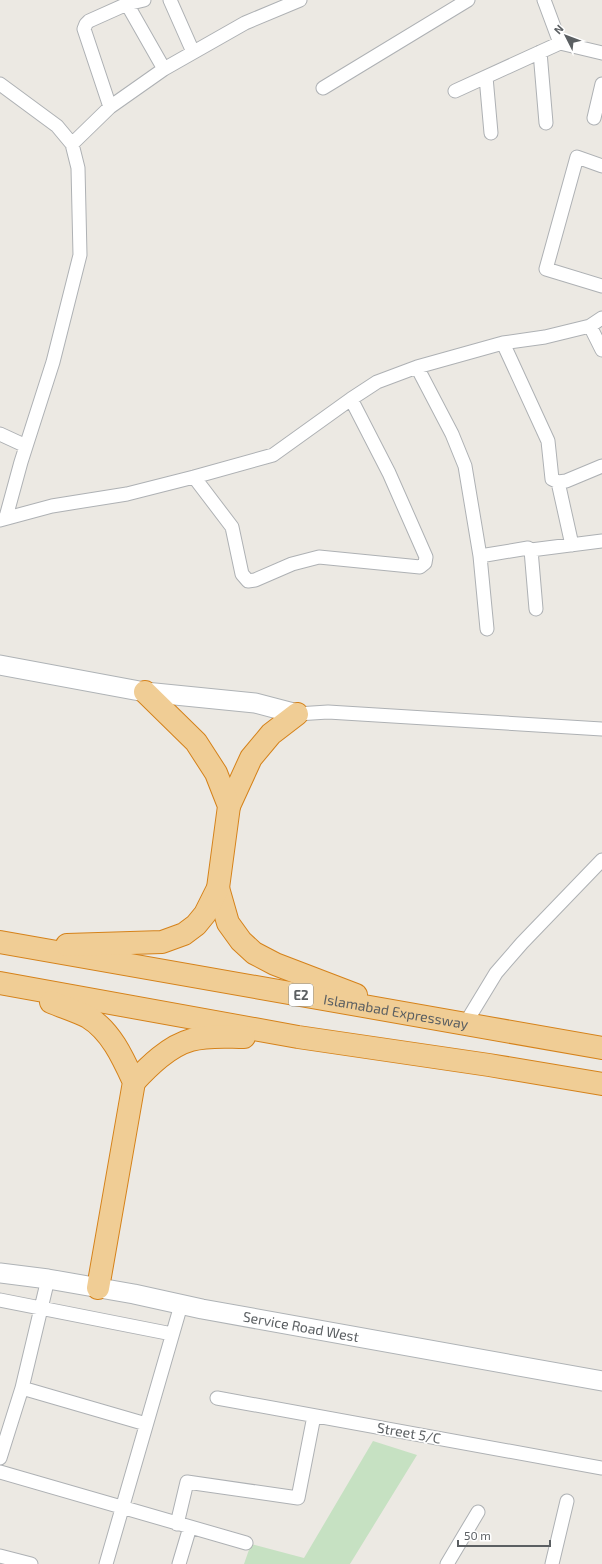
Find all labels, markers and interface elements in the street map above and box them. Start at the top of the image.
north arrow [546,16,586,56]
text: N [551,22,566,36]
road number: E2 [289,984,313,1006]
street label: Islamabad Expressway [322,990,470,1032]
street label: Service Road West [242,1308,361,1345]
street label: Street 5/C [376,1419,442,1446]
scale bar [458,1522,550,1548]
text: 50 m [464,1528,491,1542]

